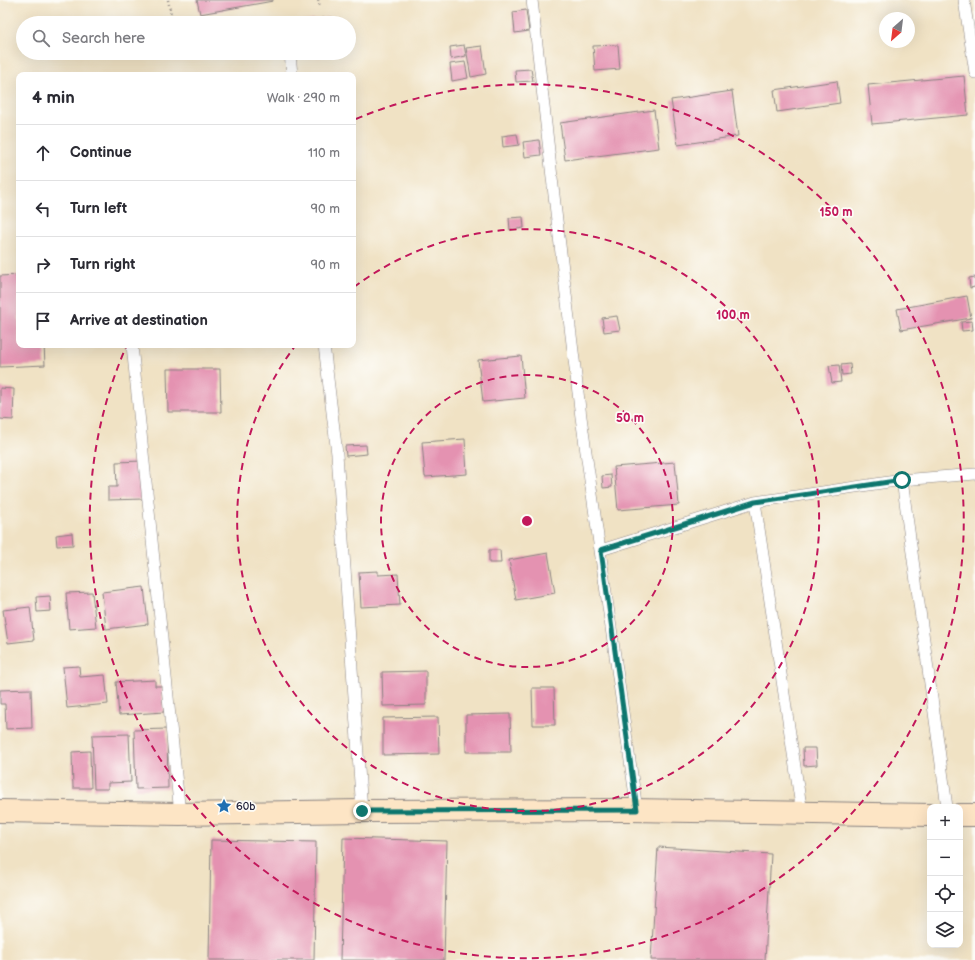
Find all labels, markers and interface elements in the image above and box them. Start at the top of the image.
north arrow [879,12,915,48]
search box [16,16,356,60]
icon: search [30,27,52,49]
text: Search here [62,29,145,48]
text: 4 min [32,88,75,108]
text: Walk · 290 m [267,90,340,106]
icon: ahead [32,142,54,164]
text: Continue [70,143,132,162]
text: 110 m [308,145,340,161]
icon: left [32,198,54,220]
text: Turn left [70,199,127,218]
text: 90 m [311,201,340,217]
text: 150 m [820,205,852,220]
icon: right [32,254,54,276]
text: Turn right [70,255,135,274]
text: 90 m [311,257,340,273]
text: 100 m [716,308,750,323]
icon: arrive [32,310,54,332]
text: Arrive at destination [70,311,208,330]
text: 50 m [616,411,644,426]
route start [893,471,911,489]
centre of rings [520,514,534,528]
place icon: 60b [215,797,233,815]
place label: 60b [236,800,255,813]
route end [353,802,371,820]
map controls [927,804,963,948]
button: + [927,804,963,840]
button: − [927,840,963,876]
button: locate [927,876,963,912]
button: layers [927,912,963,948]

